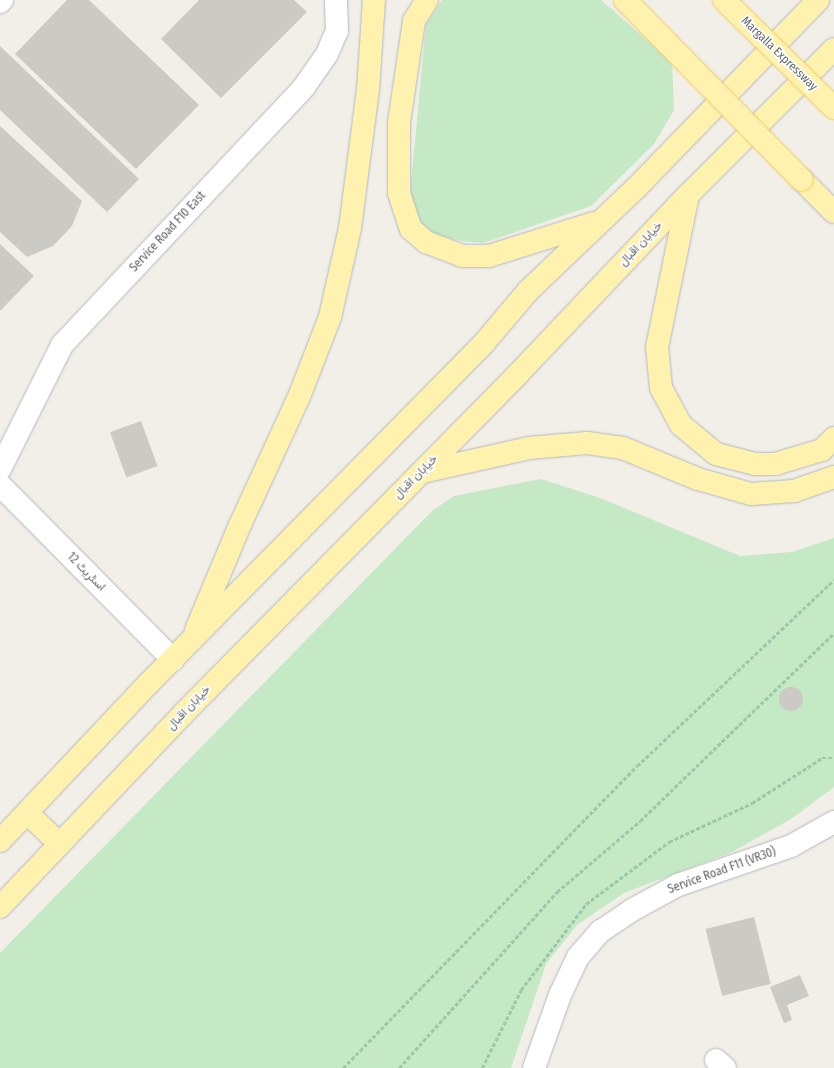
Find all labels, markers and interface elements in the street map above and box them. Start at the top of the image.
street label: Margalla Expressway [738,14,820,94]
street label: Service Road F10 East [127,189,209,275]
street label: خیابان اقبال [616,219,666,269]
street label: خیابان اقبال [391,452,441,502]
street label: اسٹریٹ 12 [64,550,108,594]
street label: خیابان اقبال [164,683,214,733]
street label: Service Road F11 (VR30) [666,845,778,897]

